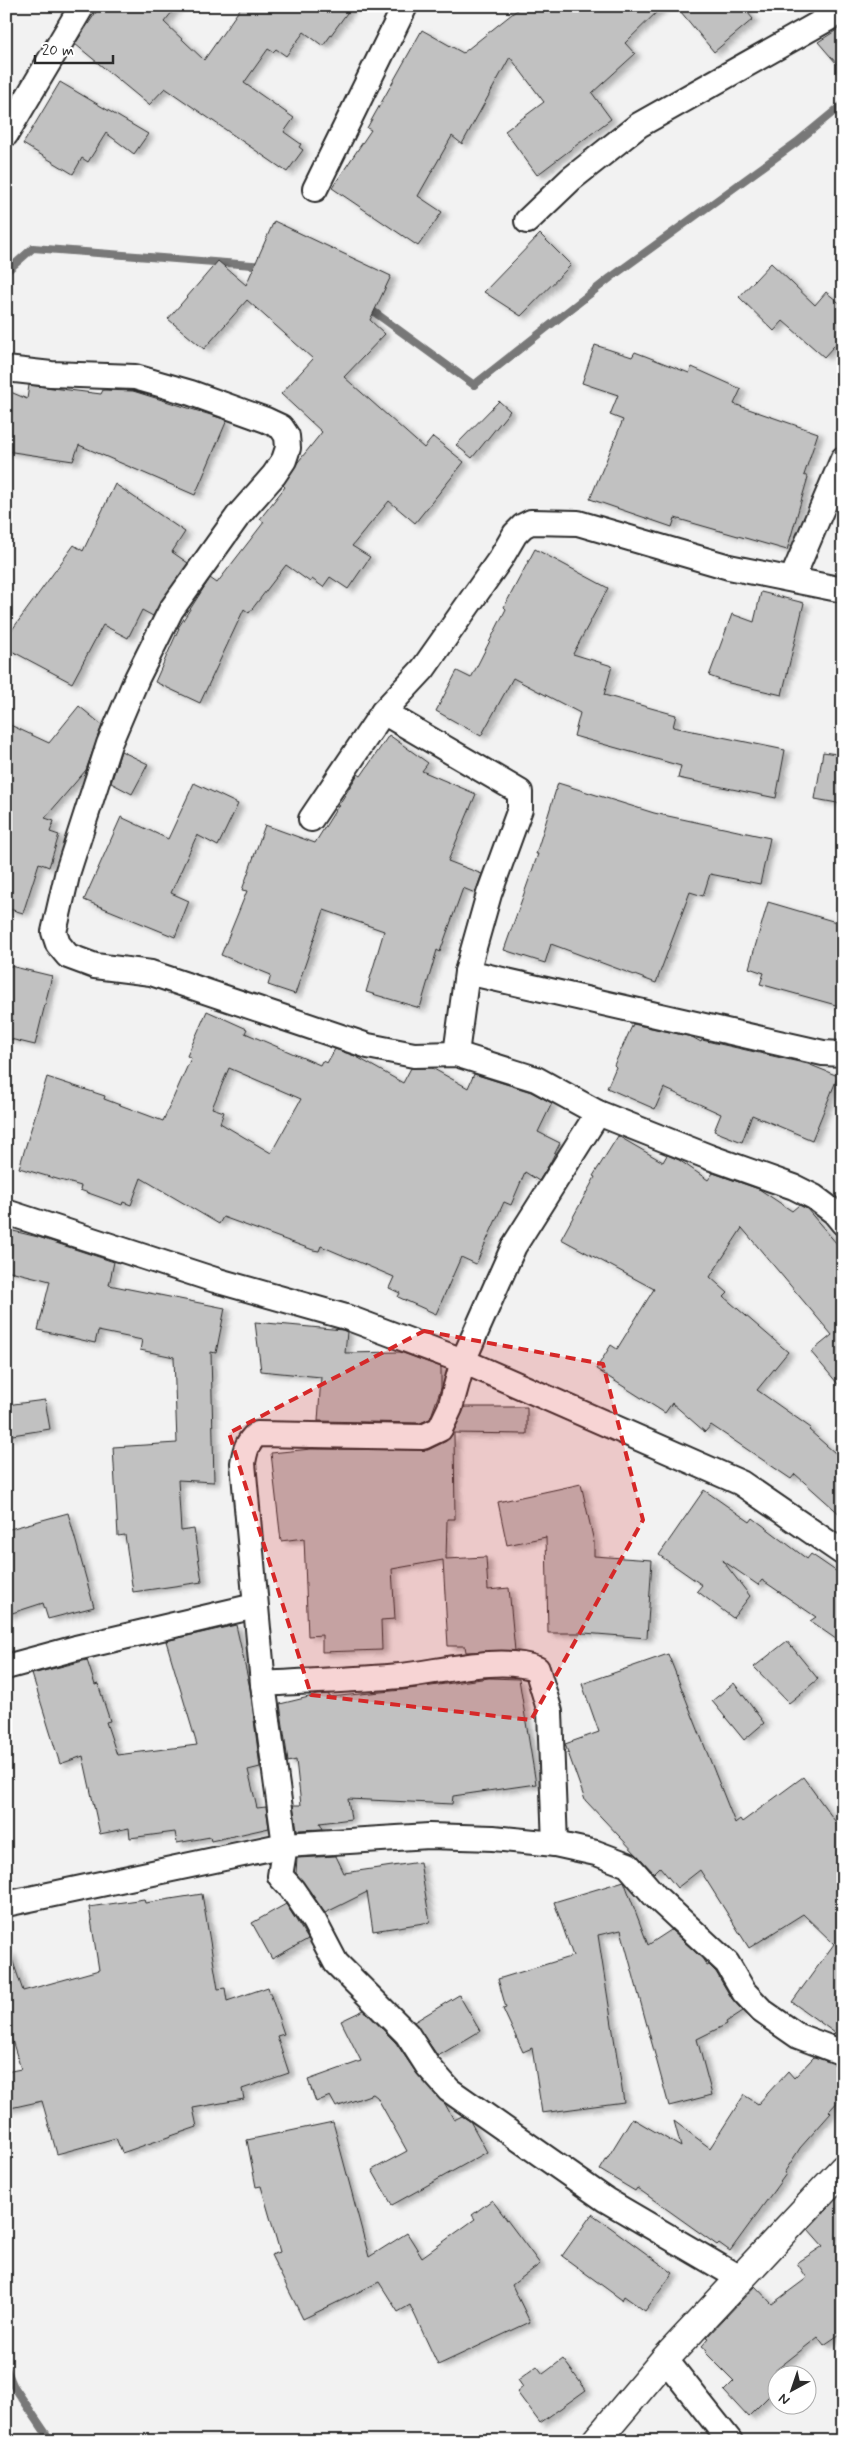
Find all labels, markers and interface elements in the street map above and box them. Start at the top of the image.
scale bar [35,32,112,64]
text: 20 m [42,41,74,61]
north arrow [766,2364,816,2414]
text: N [775,2389,794,2409]

